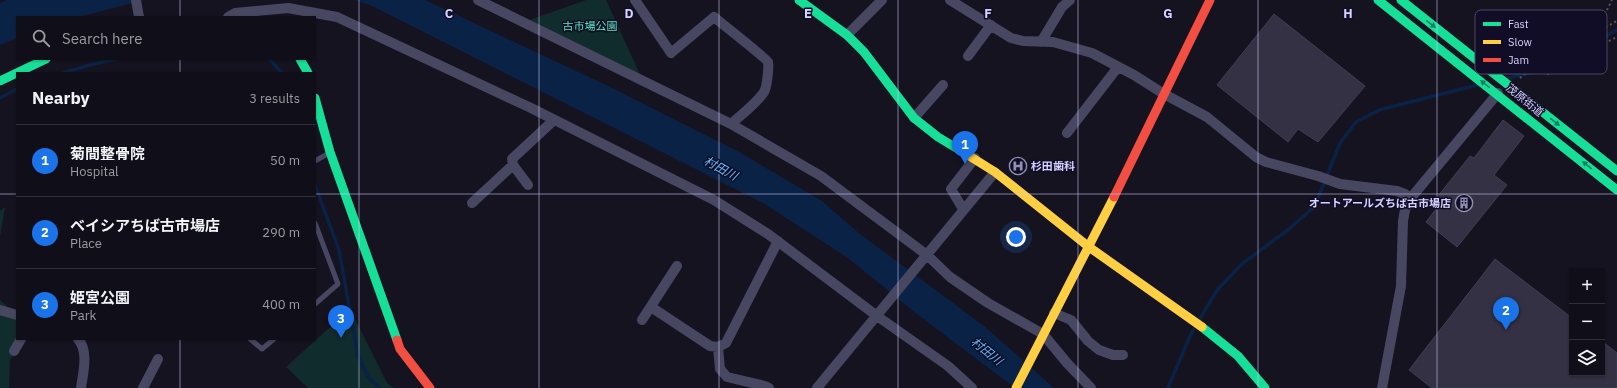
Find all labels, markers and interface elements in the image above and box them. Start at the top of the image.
text: C [445,5,454,22]
text: D [624,5,634,22]
text: E [804,5,812,22]
text: F [984,5,992,22]
text: G [1163,5,1173,22]
text: H [1343,5,1353,22]
legend [1475,10,1607,74]
search box [16,16,316,60]
text: Fast [1508,17,1529,31]
park label: 古市場公園 [563,19,618,33]
one-way arrow [1426,20,1437,29]
icon: search [30,27,52,49]
text: Search here [62,29,142,48]
text: Slow [1508,35,1532,49]
text: Jam [1508,53,1529,67]
one-way arrow [1480,79,1491,88]
street label: 茂原街道 [1503,81,1547,119]
text: Nearby [32,87,90,109]
text: 3 results [249,90,300,107]
one-way arrow [1550,118,1561,127]
pin: 1 [952,131,978,164]
text: 菊間整骨院 [70,144,145,163]
text: 1 [41,152,49,169]
text: 50 m [270,152,300,169]
water label: 村田川 [702,153,742,184]
hospital icon: 杉田歯科 [1008,156,1028,176]
place label: 杉田歯科 [1031,159,1075,173]
one-way arrow [1581,161,1592,170]
text: Hospital [70,163,119,180]
building icon: オートアールズちば古市場店 [1454,193,1474,213]
place label: オートアールズちば古市場店 [1309,196,1451,210]
text: ベイシアちば古市場店 [70,216,220,235]
text: 2 [41,224,49,241]
text: 290 m [262,224,300,241]
your location [1006,227,1026,247]
text: Place [70,235,102,252]
map controls [1569,268,1605,376]
button: + [1569,268,1605,304]
text: 姫宮公園 [70,288,130,307]
text: 3 [41,296,49,313]
text: 400 m [262,296,300,313]
pin: 2 [1493,297,1519,330]
button: − [1569,304,1605,340]
pin: 3 [328,305,354,338]
text: Park [70,307,96,324]
water label: 村田川 [968,334,1007,369]
button: layers [1569,340,1605,376]

